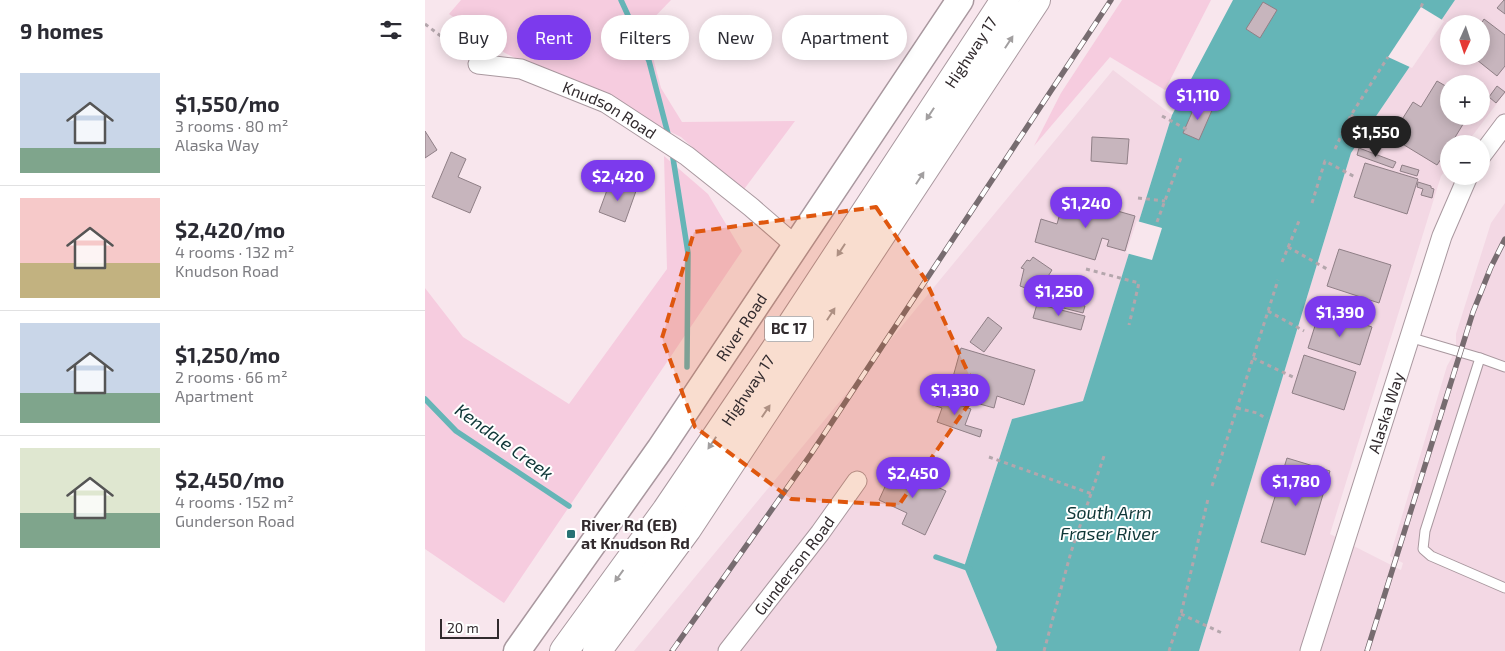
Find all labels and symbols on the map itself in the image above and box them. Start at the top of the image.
street label: Highway 17 [940,13,1001,91]
north arrow [1440,15,1490,65]
one-way arrow [1004,35,1014,49]
street label: Knudson Road [560,77,660,142]
pin: $1,110 [1157,78,1239,121]
one-way arrow [926,107,935,121]
pin: $1,550 [1335,116,1417,158]
pin: $2,420 [577,160,659,202]
one-way arrow [915,171,925,184]
pin: $1,240 [1045,186,1127,229]
one-way arrow [836,243,846,256]
pin: $1,250 [1018,274,1100,317]
street label: River Road [712,289,770,364]
pin: $1,390 [1299,296,1381,338]
one-way arrow [826,307,835,320]
road number: BC 17 [765,316,813,342]
street label: Highway 17 [717,351,778,429]
street label: Alaska Way [1363,369,1407,456]
pin: $1,330 [914,374,996,416]
water label: Kendale Creek [451,398,558,484]
one-way arrow [761,404,771,418]
one-way arrow [707,436,717,450]
pin: $2,450 [872,456,954,499]
pin: $1,780 [1255,464,1337,507]
water label: South Arm Fraser River [1060,501,1159,544]
street label: Gunderson Road [750,512,838,619]
place label: River Rd (EB) at Knudson Rd [581,515,690,552]
marker: River Rd (EB) at Knudson Rd [565,528,577,540]
one-way arrow [614,569,624,583]
scale bar [440,616,499,639]

